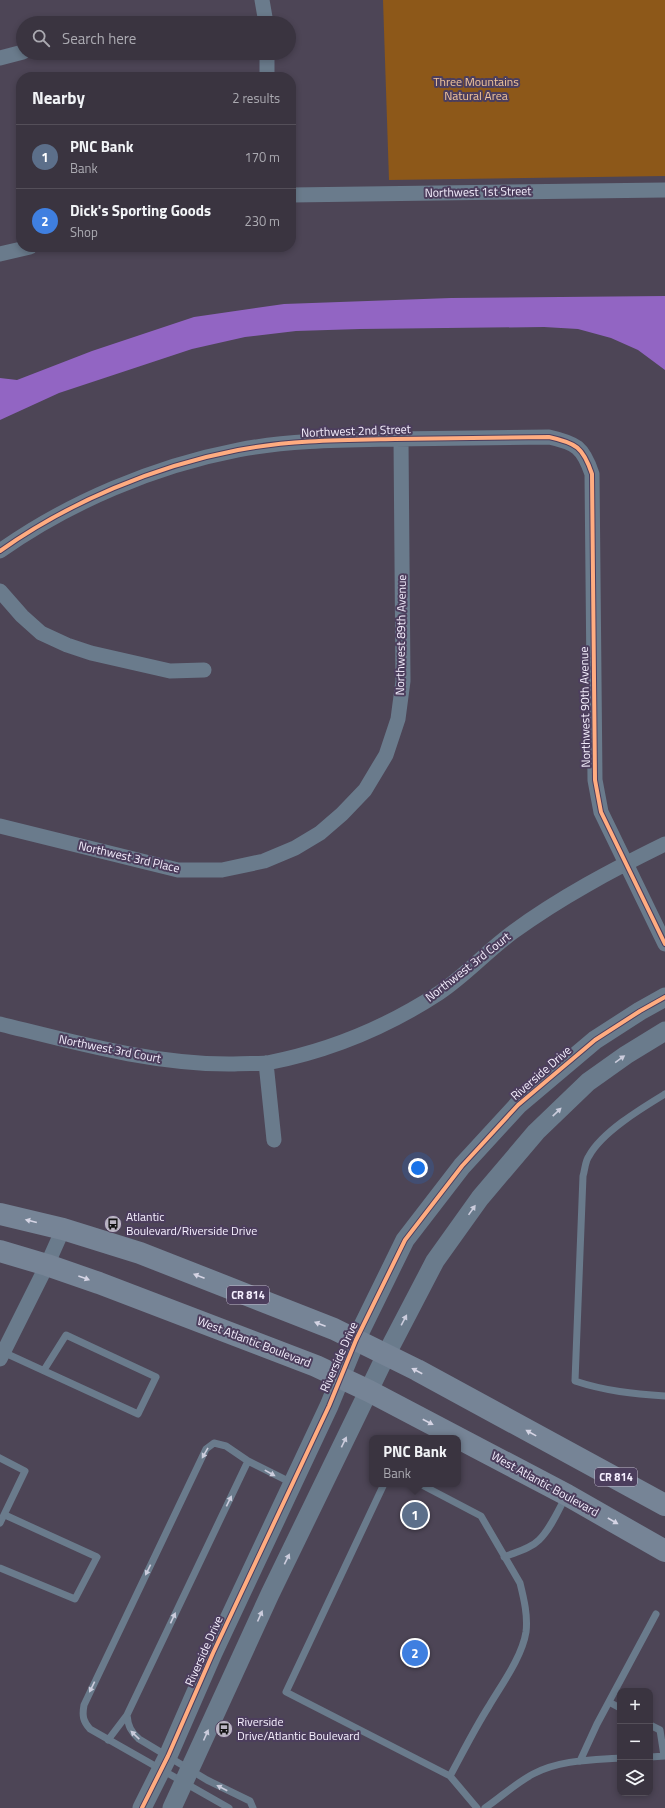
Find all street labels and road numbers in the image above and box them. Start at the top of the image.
street label: Northwest 1st Street [424,181,532,202]
street label: Northwest 2nd Street [301,419,412,442]
street label: Northwest 89th Avenue [390,574,411,696]
street label: Northwest 90th Avenue [574,646,595,768]
street label: Northwest 3rd Place [77,836,182,877]
street label: Northwest 3rd Court [421,927,515,1006]
street label: Northwest 3rd Court [57,1029,164,1068]
street label: Riverside Drive [506,1041,575,1105]
road number: CR 814 [227,1286,269,1304]
street label: West Atlantic Boulevard [194,1311,314,1372]
street label: Riverside Drive [315,1318,363,1395]
street label: West Atlantic Boulevard [488,1446,603,1521]
road number: CR 814 [595,1468,637,1486]
street label: Riverside Drive [180,1612,228,1689]

